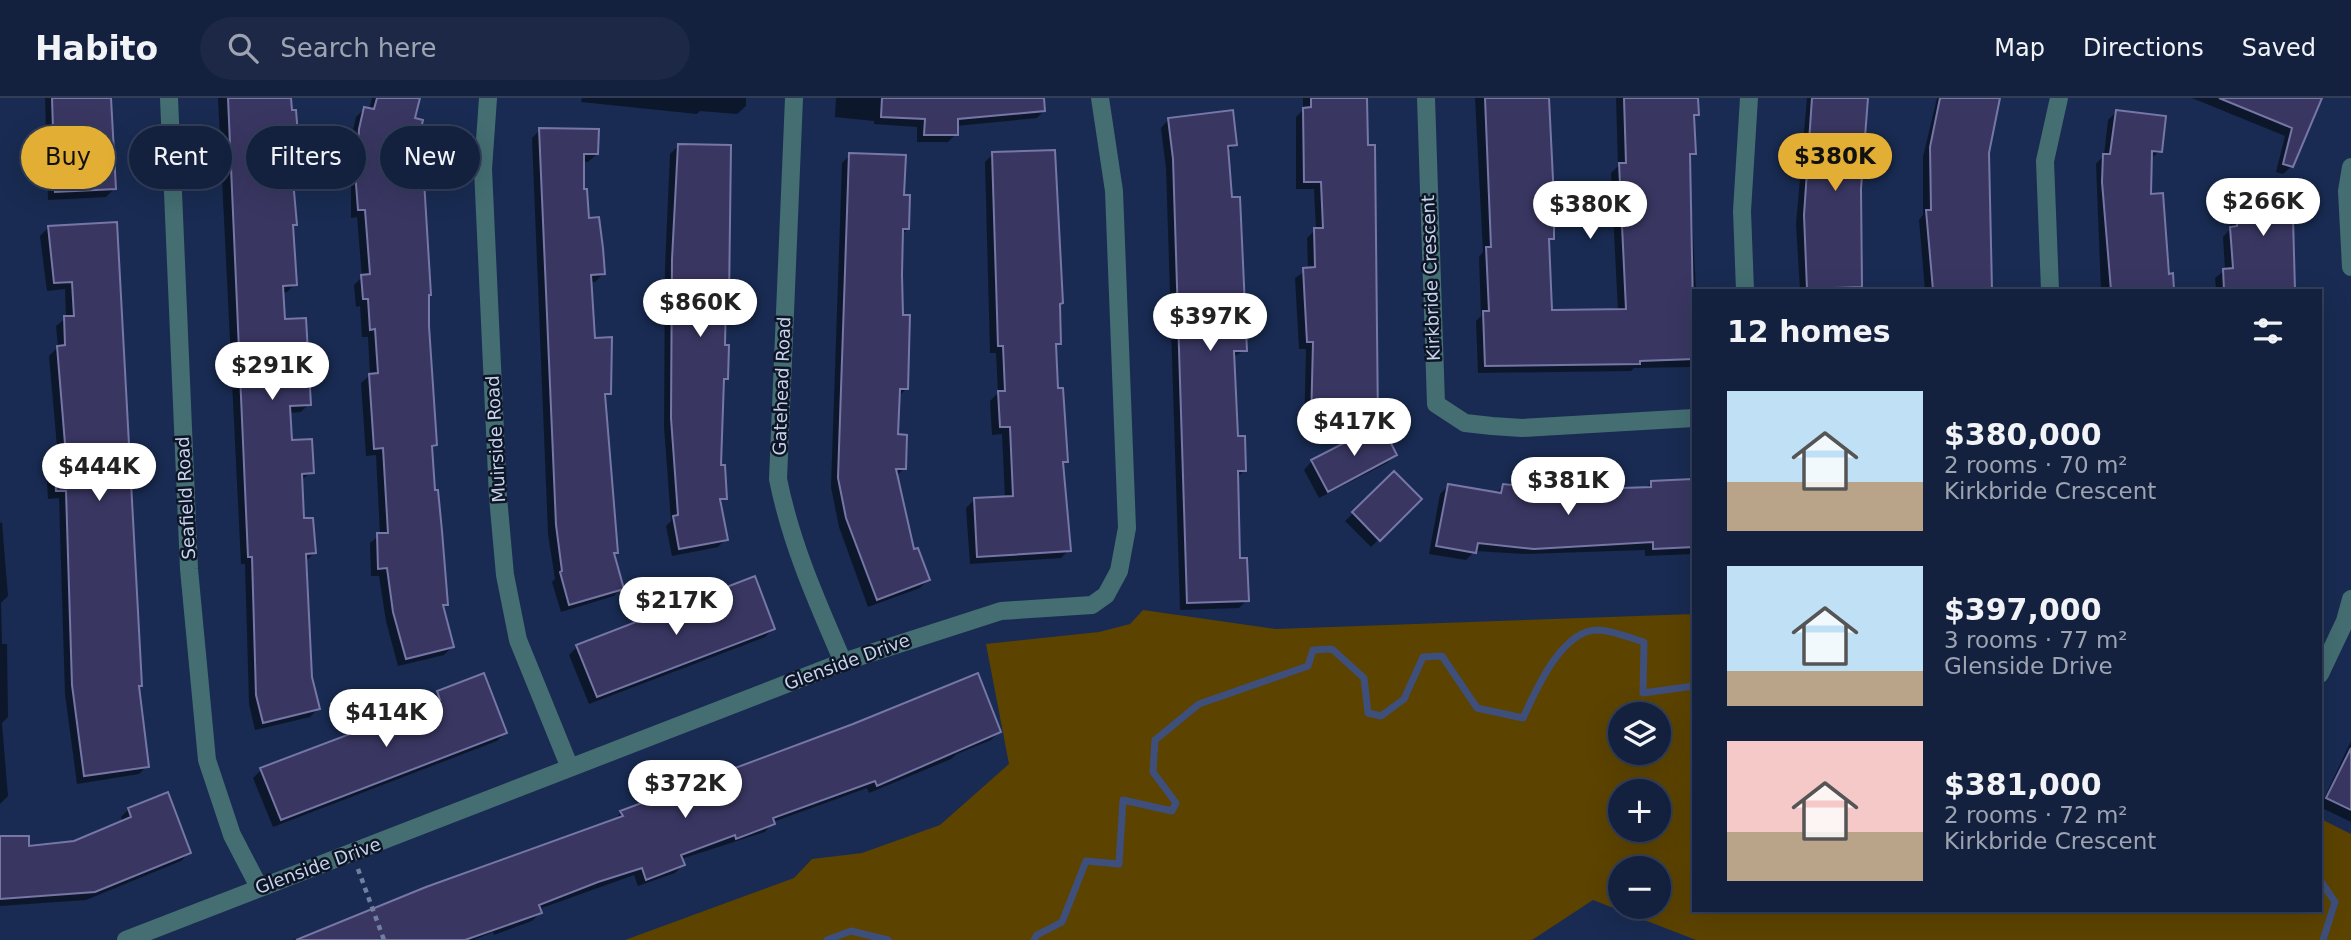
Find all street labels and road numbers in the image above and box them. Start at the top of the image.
street label: Kirkbride Crescent [1417,195,1444,361]
street label: Gatehead Road [769,316,794,456]
street label: Muirside Road [482,375,509,503]
street label: Seafield Road [172,436,199,560]
street label: Glenside Drive [781,629,912,694]
street label: Glenside Drive [252,833,383,898]

